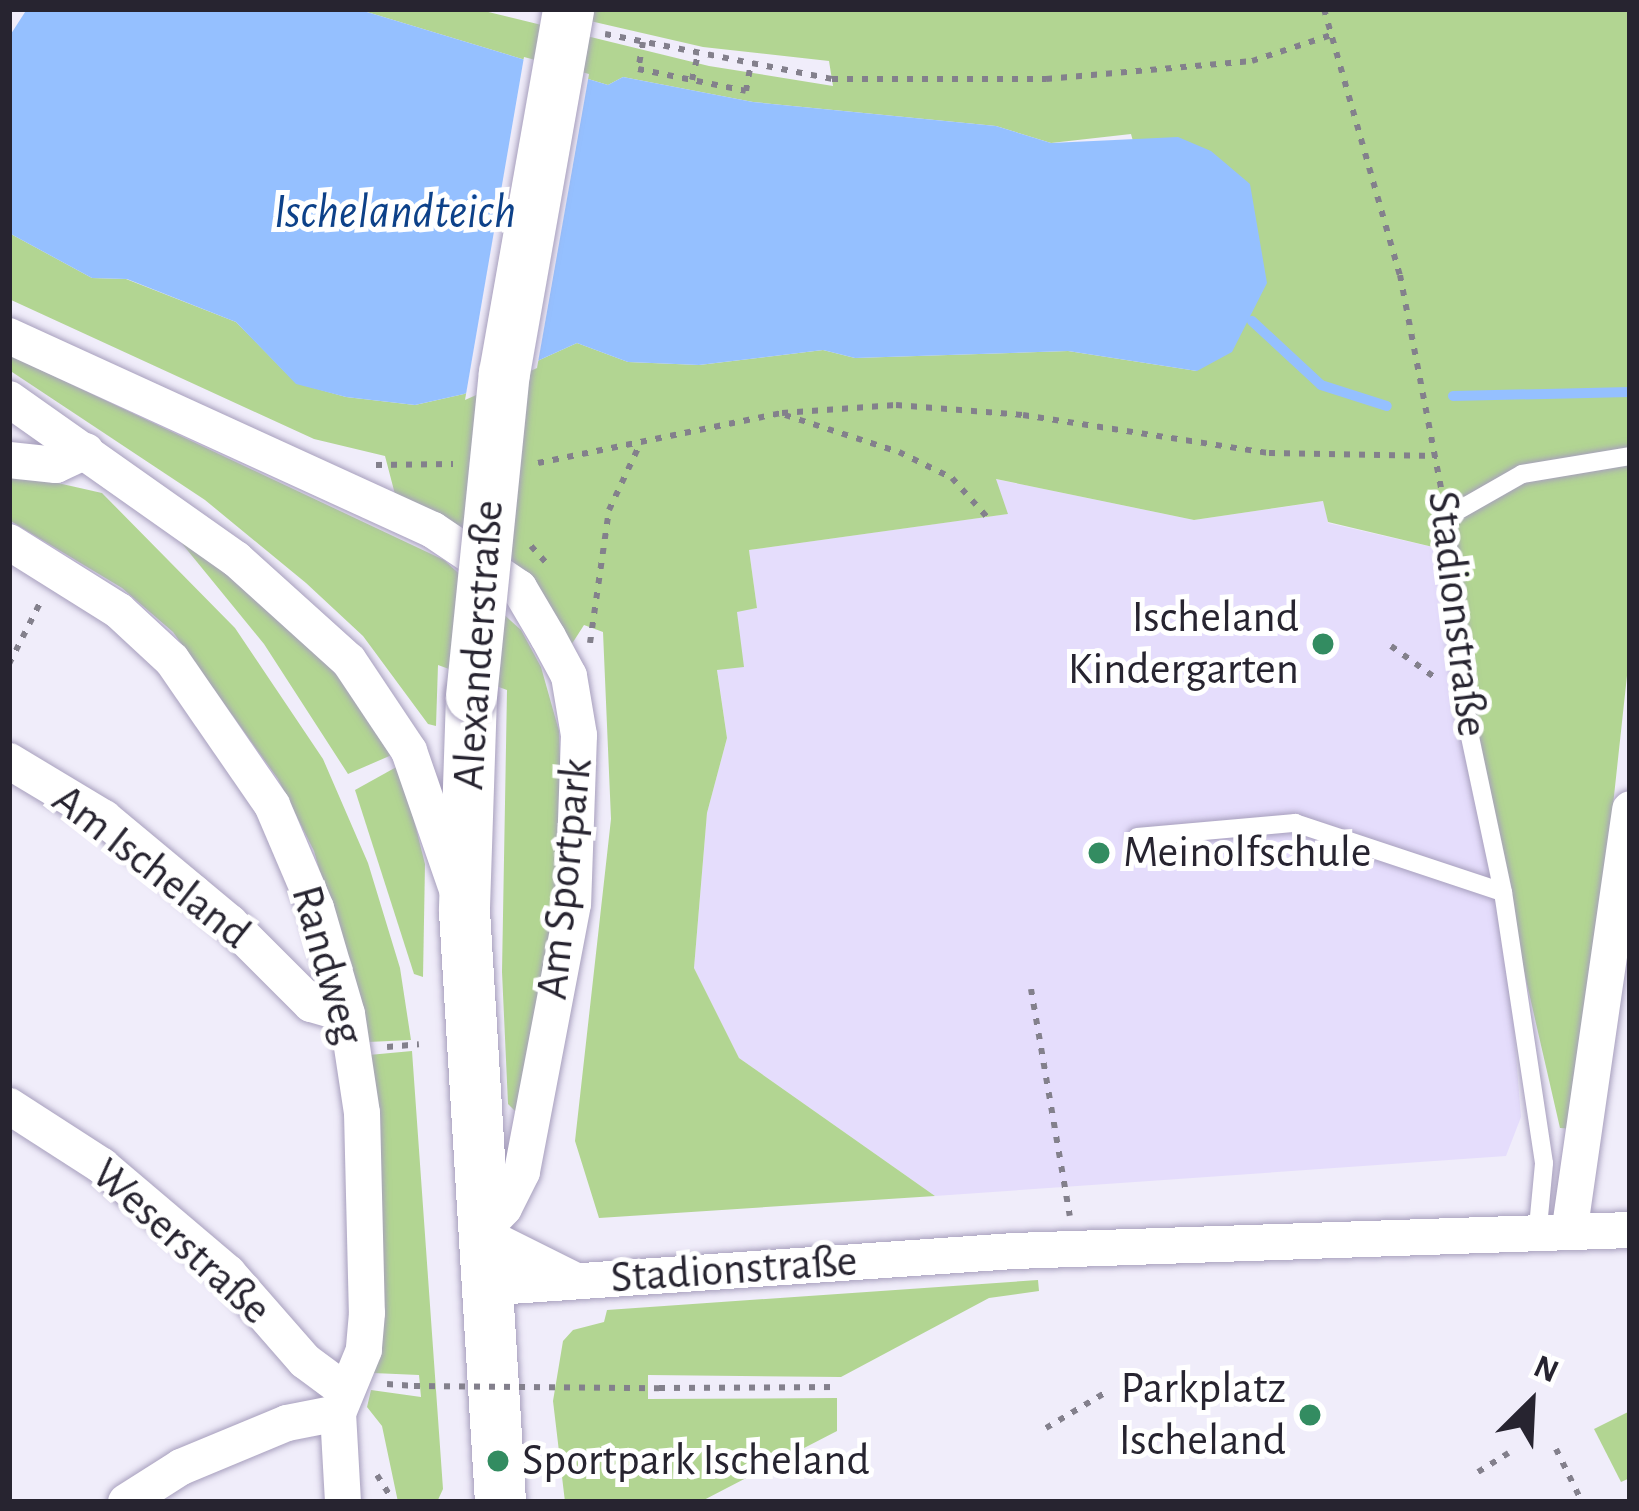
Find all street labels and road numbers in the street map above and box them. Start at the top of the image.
street label: Stadionstraße [1415,488,1499,740]
street label: Alexanderstraße [442,498,516,792]
street label: Am Sportpark [525,756,605,1002]
street label: Am Ischeland [41,773,261,961]
street label: Randweg [279,879,375,1051]
street label: Weserstraße [80,1148,282,1336]
street label: Stadionstraße [609,1234,859,1306]

